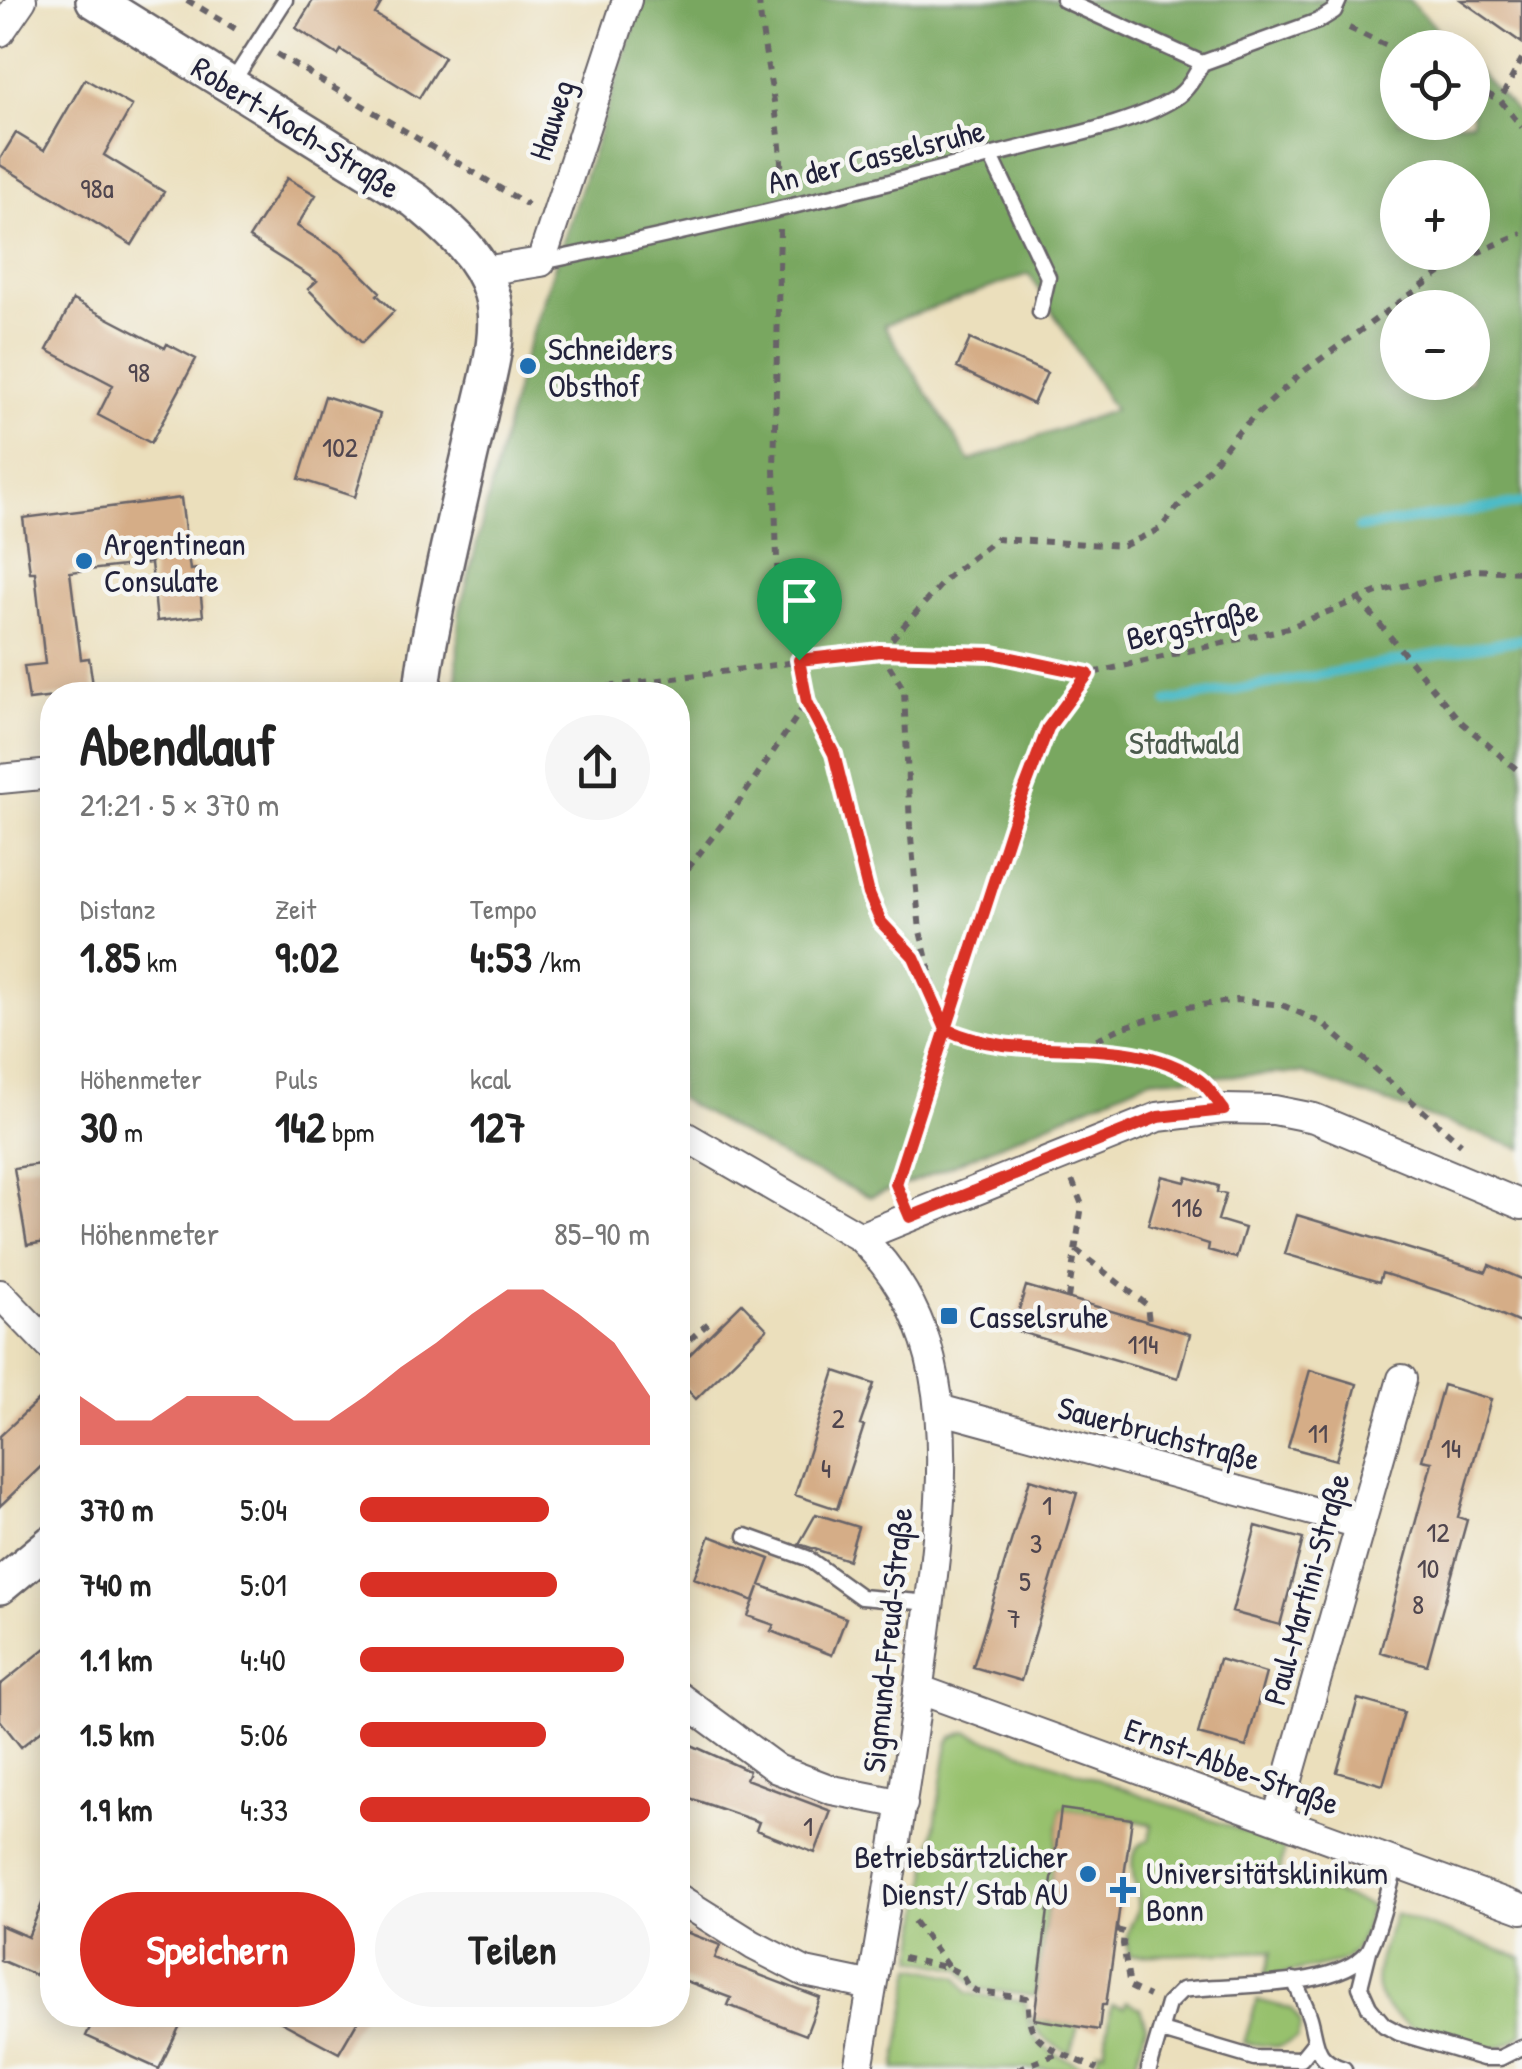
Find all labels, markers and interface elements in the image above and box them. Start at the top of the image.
map controls [1380,30,1490,400]
button: locate [1380,30,1490,140]
street label: Robert-Koch-Straße [184,46,409,208]
street label: Hauweg [518,74,584,166]
street label: An der Casselsruhe [763,108,989,204]
button: + [1380,160,1490,270]
house number: 98a [80,169,114,207]
button: − [1380,290,1490,400]
place label: Schneiders Obsthof [548,327,673,407]
house number: 98 [128,353,150,391]
marker: Schneiders Obsthof [517,355,539,377]
house number: 102 [322,428,358,466]
place label: Argentinean Consulate [104,522,246,602]
marker: Argentinean Consulate [73,550,95,572]
pin [757,558,842,661]
icon: arrive [772,573,827,628]
street label: Bergstraße [1122,588,1262,660]
text: Abendlauf [80,708,276,782]
button: share [545,715,650,820]
park label: Stadtwald [1129,721,1239,764]
text: 21:21 · 5 × 370 m [80,783,279,826]
text: Distanz [80,890,156,928]
text: Zeit [275,890,316,928]
text: Tempo [470,890,537,928]
text: 1.85 [80,928,140,985]
text: 9:02 [275,928,339,985]
text: 4:53 [470,928,532,985]
text: km [140,943,177,981]
text: /km [532,943,581,981]
text: Höhenmeter [80,1060,202,1098]
text: Puls [275,1060,318,1098]
text: kcal [470,1060,511,1098]
text: 30 [80,1098,118,1155]
text: 142 [275,1098,326,1155]
text: 127 [470,1098,526,1155]
text: m [118,1113,143,1151]
text: bpm [326,1113,375,1151]
house number: 116 [1171,1188,1203,1226]
text: Höhenmeter [80,1212,219,1255]
text: 85–90 m [554,1212,650,1255]
place label: Casselsruhe [969,1295,1109,1338]
marker: Casselsruhe [938,1305,960,1327]
house number: 114 [1128,1325,1158,1363]
street label: Sauerbruchstraße [1053,1385,1265,1481]
house number: 2 [831,1399,845,1437]
house number: 11 [1308,1414,1328,1452]
house number: 14 [1441,1429,1461,1467]
house number: 4 [821,1449,831,1487]
street label: Paul-Martini-Straße [1252,1468,1360,1710]
house number: 1 [1042,1486,1052,1524]
text: 370 m [80,1488,154,1531]
text: 5:04 [240,1488,287,1531]
street label: Sigmund-Freud-Straße [852,1505,922,1775]
house number: 12 [1426,1513,1450,1551]
house number: 3 [1030,1524,1042,1562]
house number: 10 [1417,1549,1439,1587]
house number: 5 [1019,1562,1031,1600]
text: 740 m [80,1563,151,1606]
text: 5:01 [240,1563,287,1606]
house number: 8 [1412,1585,1424,1623]
house number: 7 [1007,1599,1021,1637]
text: 1.1 km [80,1638,152,1681]
text: 4:40 [240,1638,286,1681]
street label: Ernst-Abbe-Straße [1119,1707,1345,1825]
text: 1.5 km [80,1713,154,1756]
text: 5:06 [240,1713,288,1756]
text: 1.9 km [80,1788,153,1831]
text: 4:33 [240,1788,288,1831]
house number: 1 [803,1807,813,1845]
place label: Betriebsärtzlicher Dienst/ Stab AU [854,1835,1068,1915]
place label: Universitätsklinikum Bonn [1146,1851,1388,1931]
marker: Betriebsärtzlicher Dienst/ Stab AU [1077,1863,1099,1885]
marker: Universitätsklinikum Bonn [1110,1877,1136,1903]
button: Speichern [80,1892,355,2007]
button: Teilen [375,1892,650,2007]

